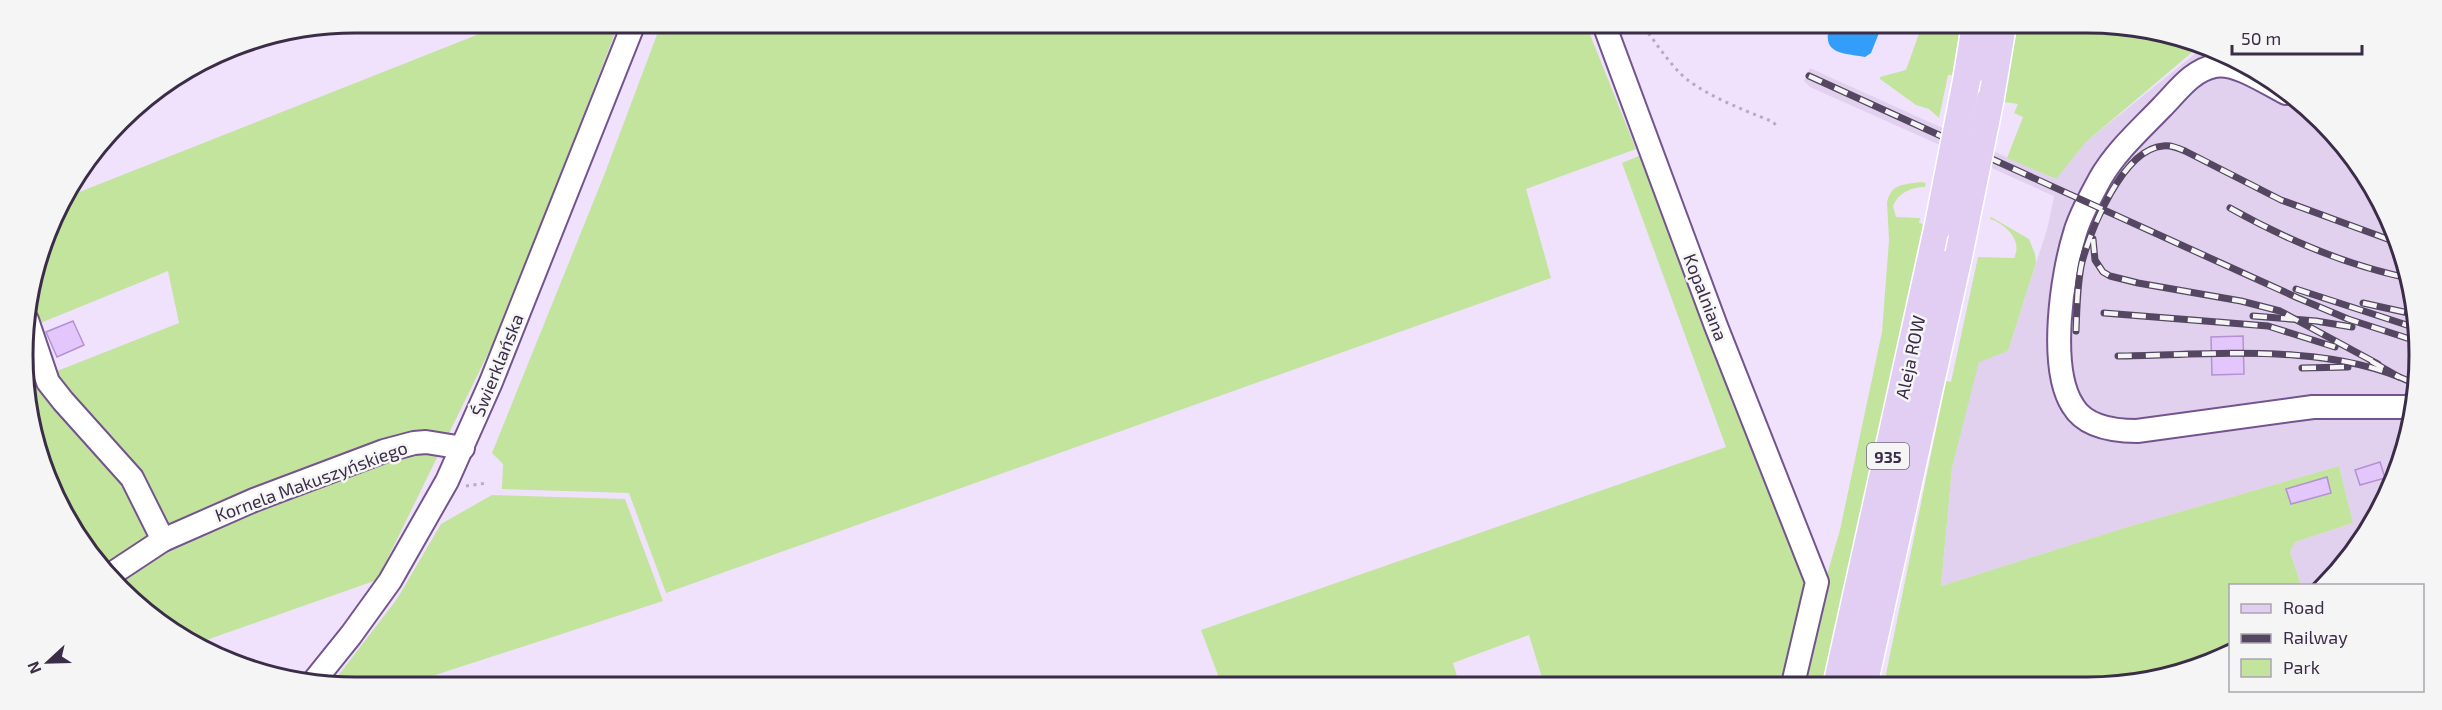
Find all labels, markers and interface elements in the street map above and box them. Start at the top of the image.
scale bar [2232,18,2362,56]
text: 50 m [2241,27,2281,49]
street label: Kopalniana [1679,250,1733,344]
street label: Świerklańska [466,310,528,420]
street label: Aleja ROW [1890,313,1930,401]
street label: Kornela Makuszyńskiego [212,436,410,526]
road number: 935 [1867,443,1909,469]
legend [2229,584,2424,692]
text: Road [2283,596,2324,618]
text: Railway [2283,626,2348,648]
north arrow [18,632,78,692]
text: Park [2283,656,2320,678]
text: N [23,659,45,677]

